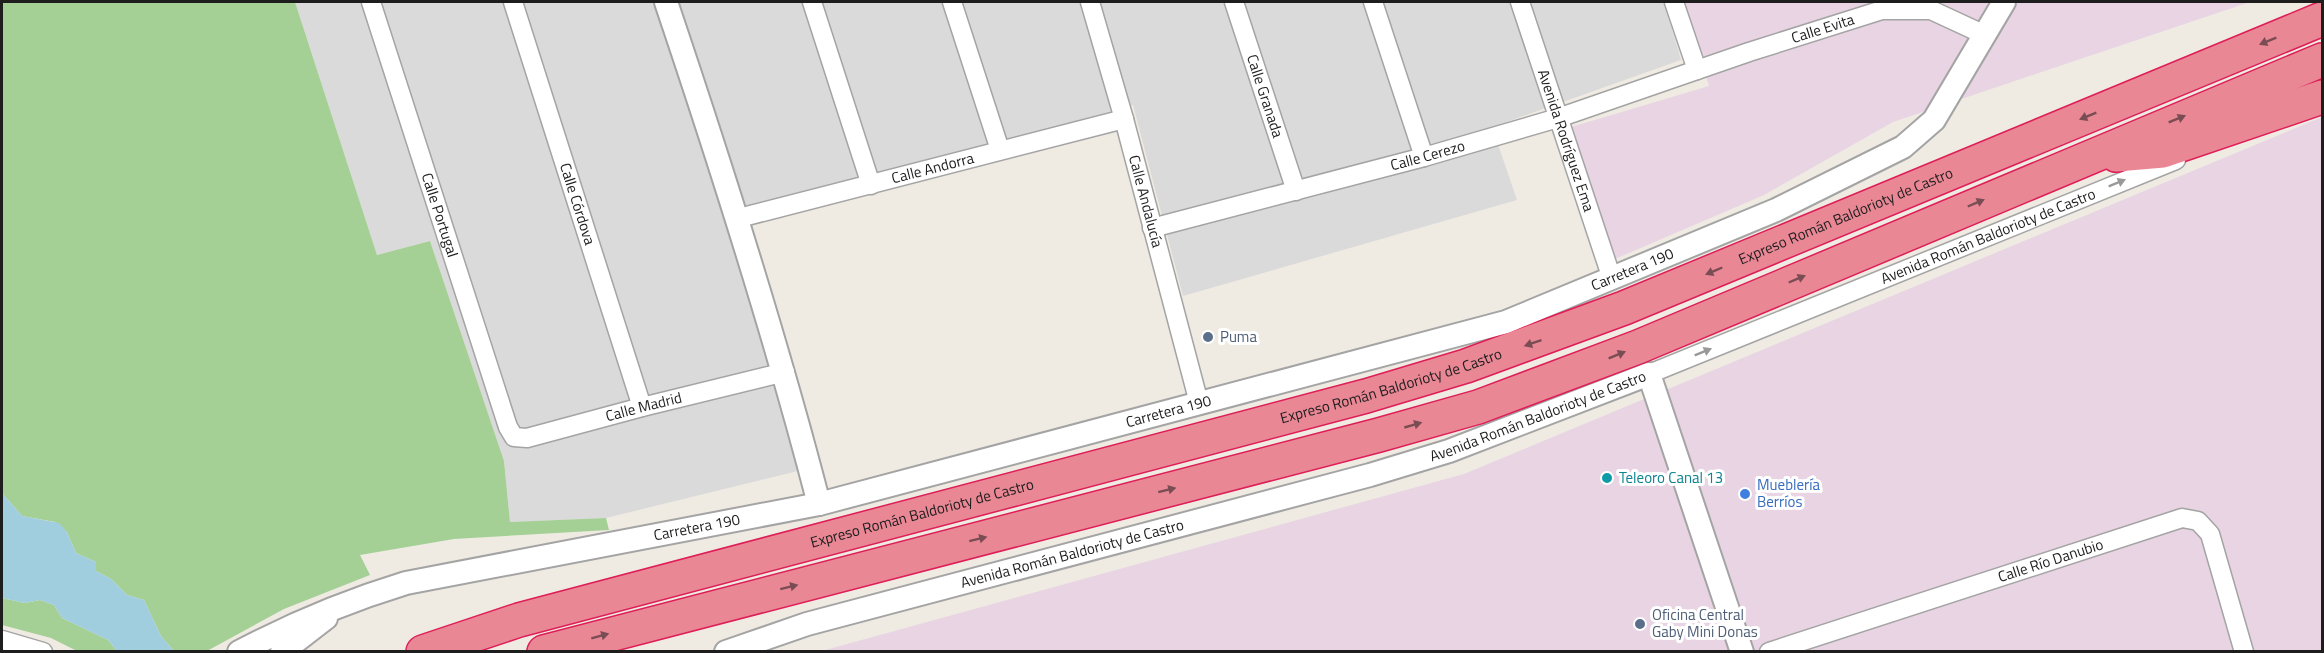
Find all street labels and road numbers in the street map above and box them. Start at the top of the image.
street label: Calle Evita [1788,7,1857,49]
street label: Calle Granada [1241,51,1290,141]
street label: Avenida Rodríguez Ema [1532,66,1601,215]
street label: Calle Cerezo [1388,134,1468,176]
street label: Calle Andorra [889,146,977,189]
street label: Calle Andalucía [1123,152,1170,250]
street label: Calle Córdova [554,160,602,248]
street label: Expreso Román Baldorioty de Castro [1735,161,1956,270]
street label: Calle Portugal [416,170,465,260]
street label: Avenida Román Baldorioty de Castro [1877,182,2099,290]
street label: Carretera 190 [1587,242,1677,296]
street label: Expreso Román Baldorioty de Castro [1277,342,1505,429]
street label: Avenida Román Baldorioty de Castro [1427,364,1649,467]
street label: Calle Madrid [603,386,684,427]
street label: Carretera 190 [1123,389,1214,433]
street label: Expreso Román Baldorioty de Castro [808,472,1036,554]
street label: Carretera 190 [652,507,742,546]
street label: Avenida Román Baldorioty de Castro [958,513,1186,594]
street label: Calle Río Danubio [1995,532,2106,588]

